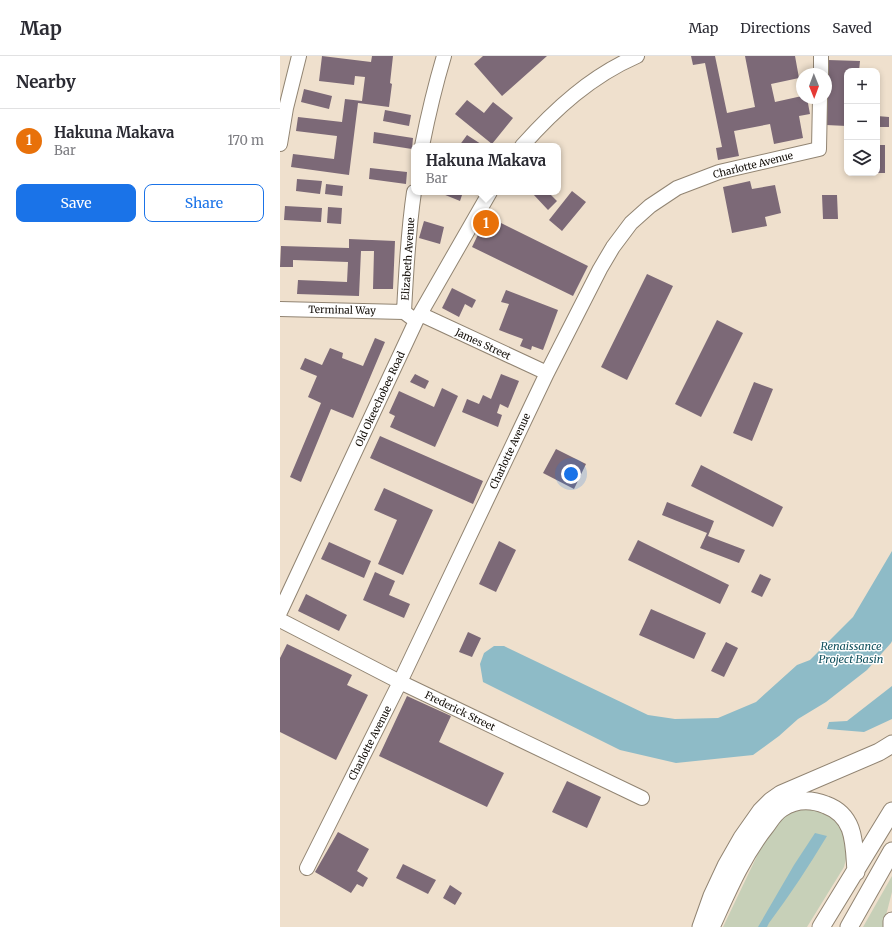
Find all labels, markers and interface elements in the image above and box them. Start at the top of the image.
text: Map [20,16,62,40]
text: Map [688,19,718,37]
text: Directions [740,19,810,37]
text: Saved [832,19,872,37]
north arrow [796,68,832,104]
map controls [844,68,880,176]
button: + [844,68,880,104]
text: Nearby [16,71,76,93]
button: − [844,104,880,140]
text: Hakuna Makava [54,123,174,142]
text: 1 [26,132,32,149]
text: 170 m [227,132,264,149]
button: layers [844,140,880,176]
text: Bar [54,142,76,159]
popup [411,143,561,195]
street label: Charlotte Avenue [712,149,794,181]
text: Hakuna Makava [426,151,546,170]
text: Bar [426,170,448,187]
button: Save [16,184,136,222]
button: Share [144,184,264,222]
pin: 1 [473,208,499,238]
street label: Elizabeth Avenue [399,217,417,301]
street label: Terminal Way [308,303,376,317]
street label: James Street [452,325,513,363]
street label: Old Okeechobee Road [352,349,408,449]
street label: Charlotte Avenue [487,411,533,491]
your location [561,464,581,484]
water label: Renaissance Project Basin [819,639,884,666]
street label: Frederick Street [423,688,497,734]
street label: Charlotte Avenue [346,704,394,782]

